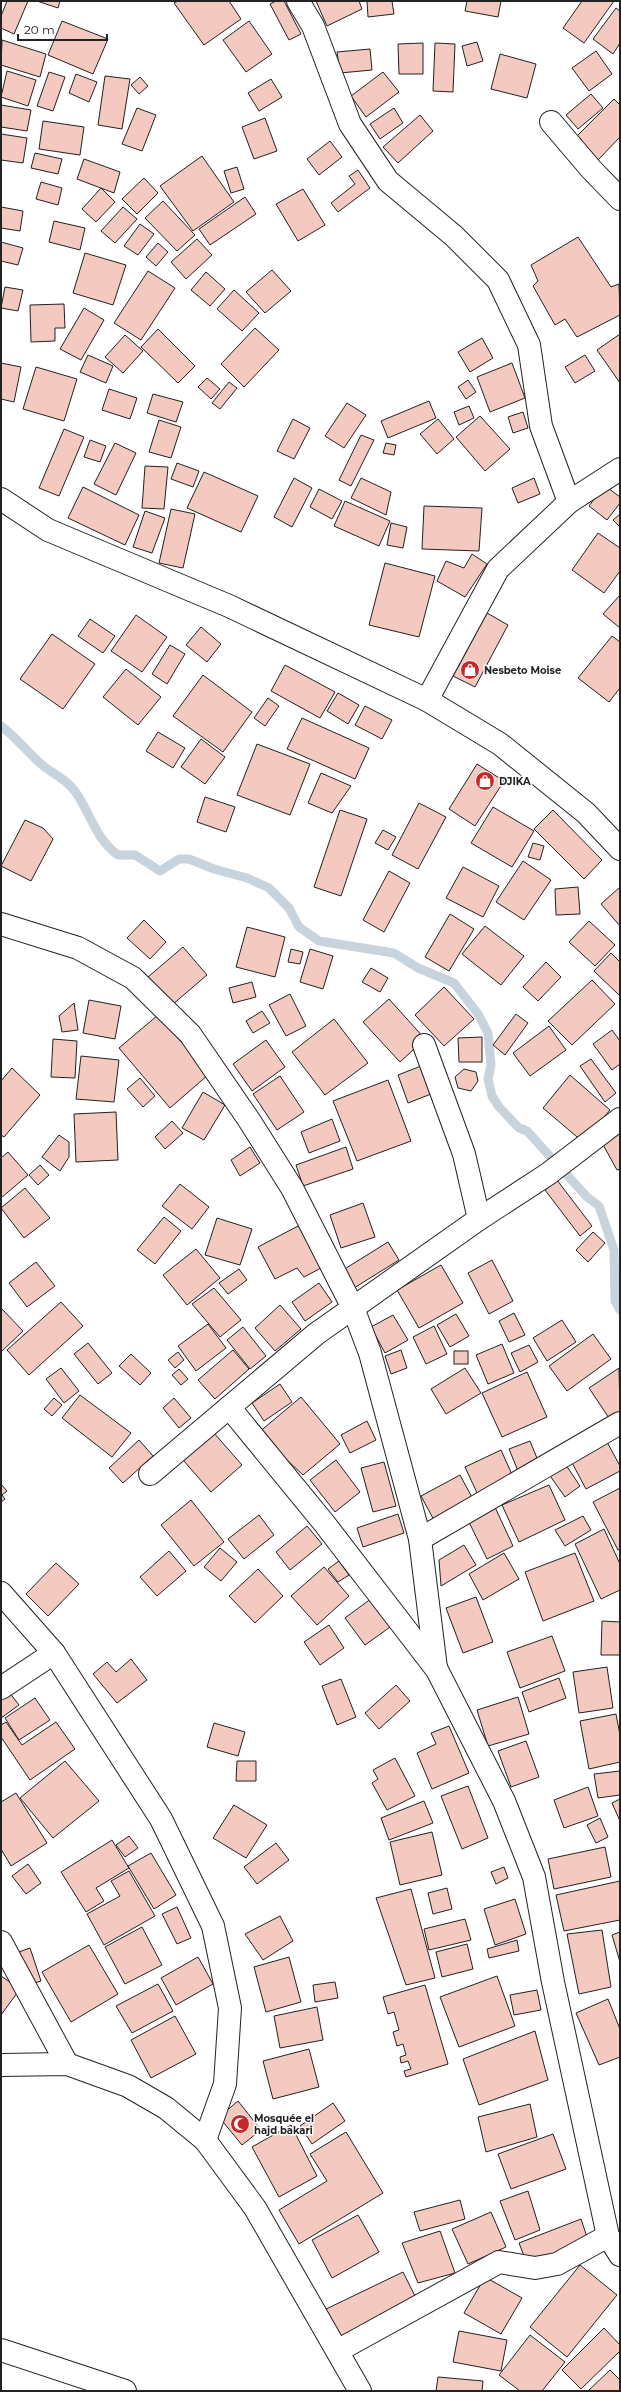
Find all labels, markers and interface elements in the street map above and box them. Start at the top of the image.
scale bar [18,16,107,42]
text: 20 m [24,22,55,37]
shop icon: Nesbeto Moise [459,659,481,681]
place label: Nesbeto Moise [484,664,561,677]
shop icon: DJIKA [474,770,496,792]
place label: DJIKA [499,775,531,788]
place label: Mosquée el hajd bakari [254,2112,314,2137]
mosque icon: Mosquée el hajd bakari [229,2113,251,2135]

